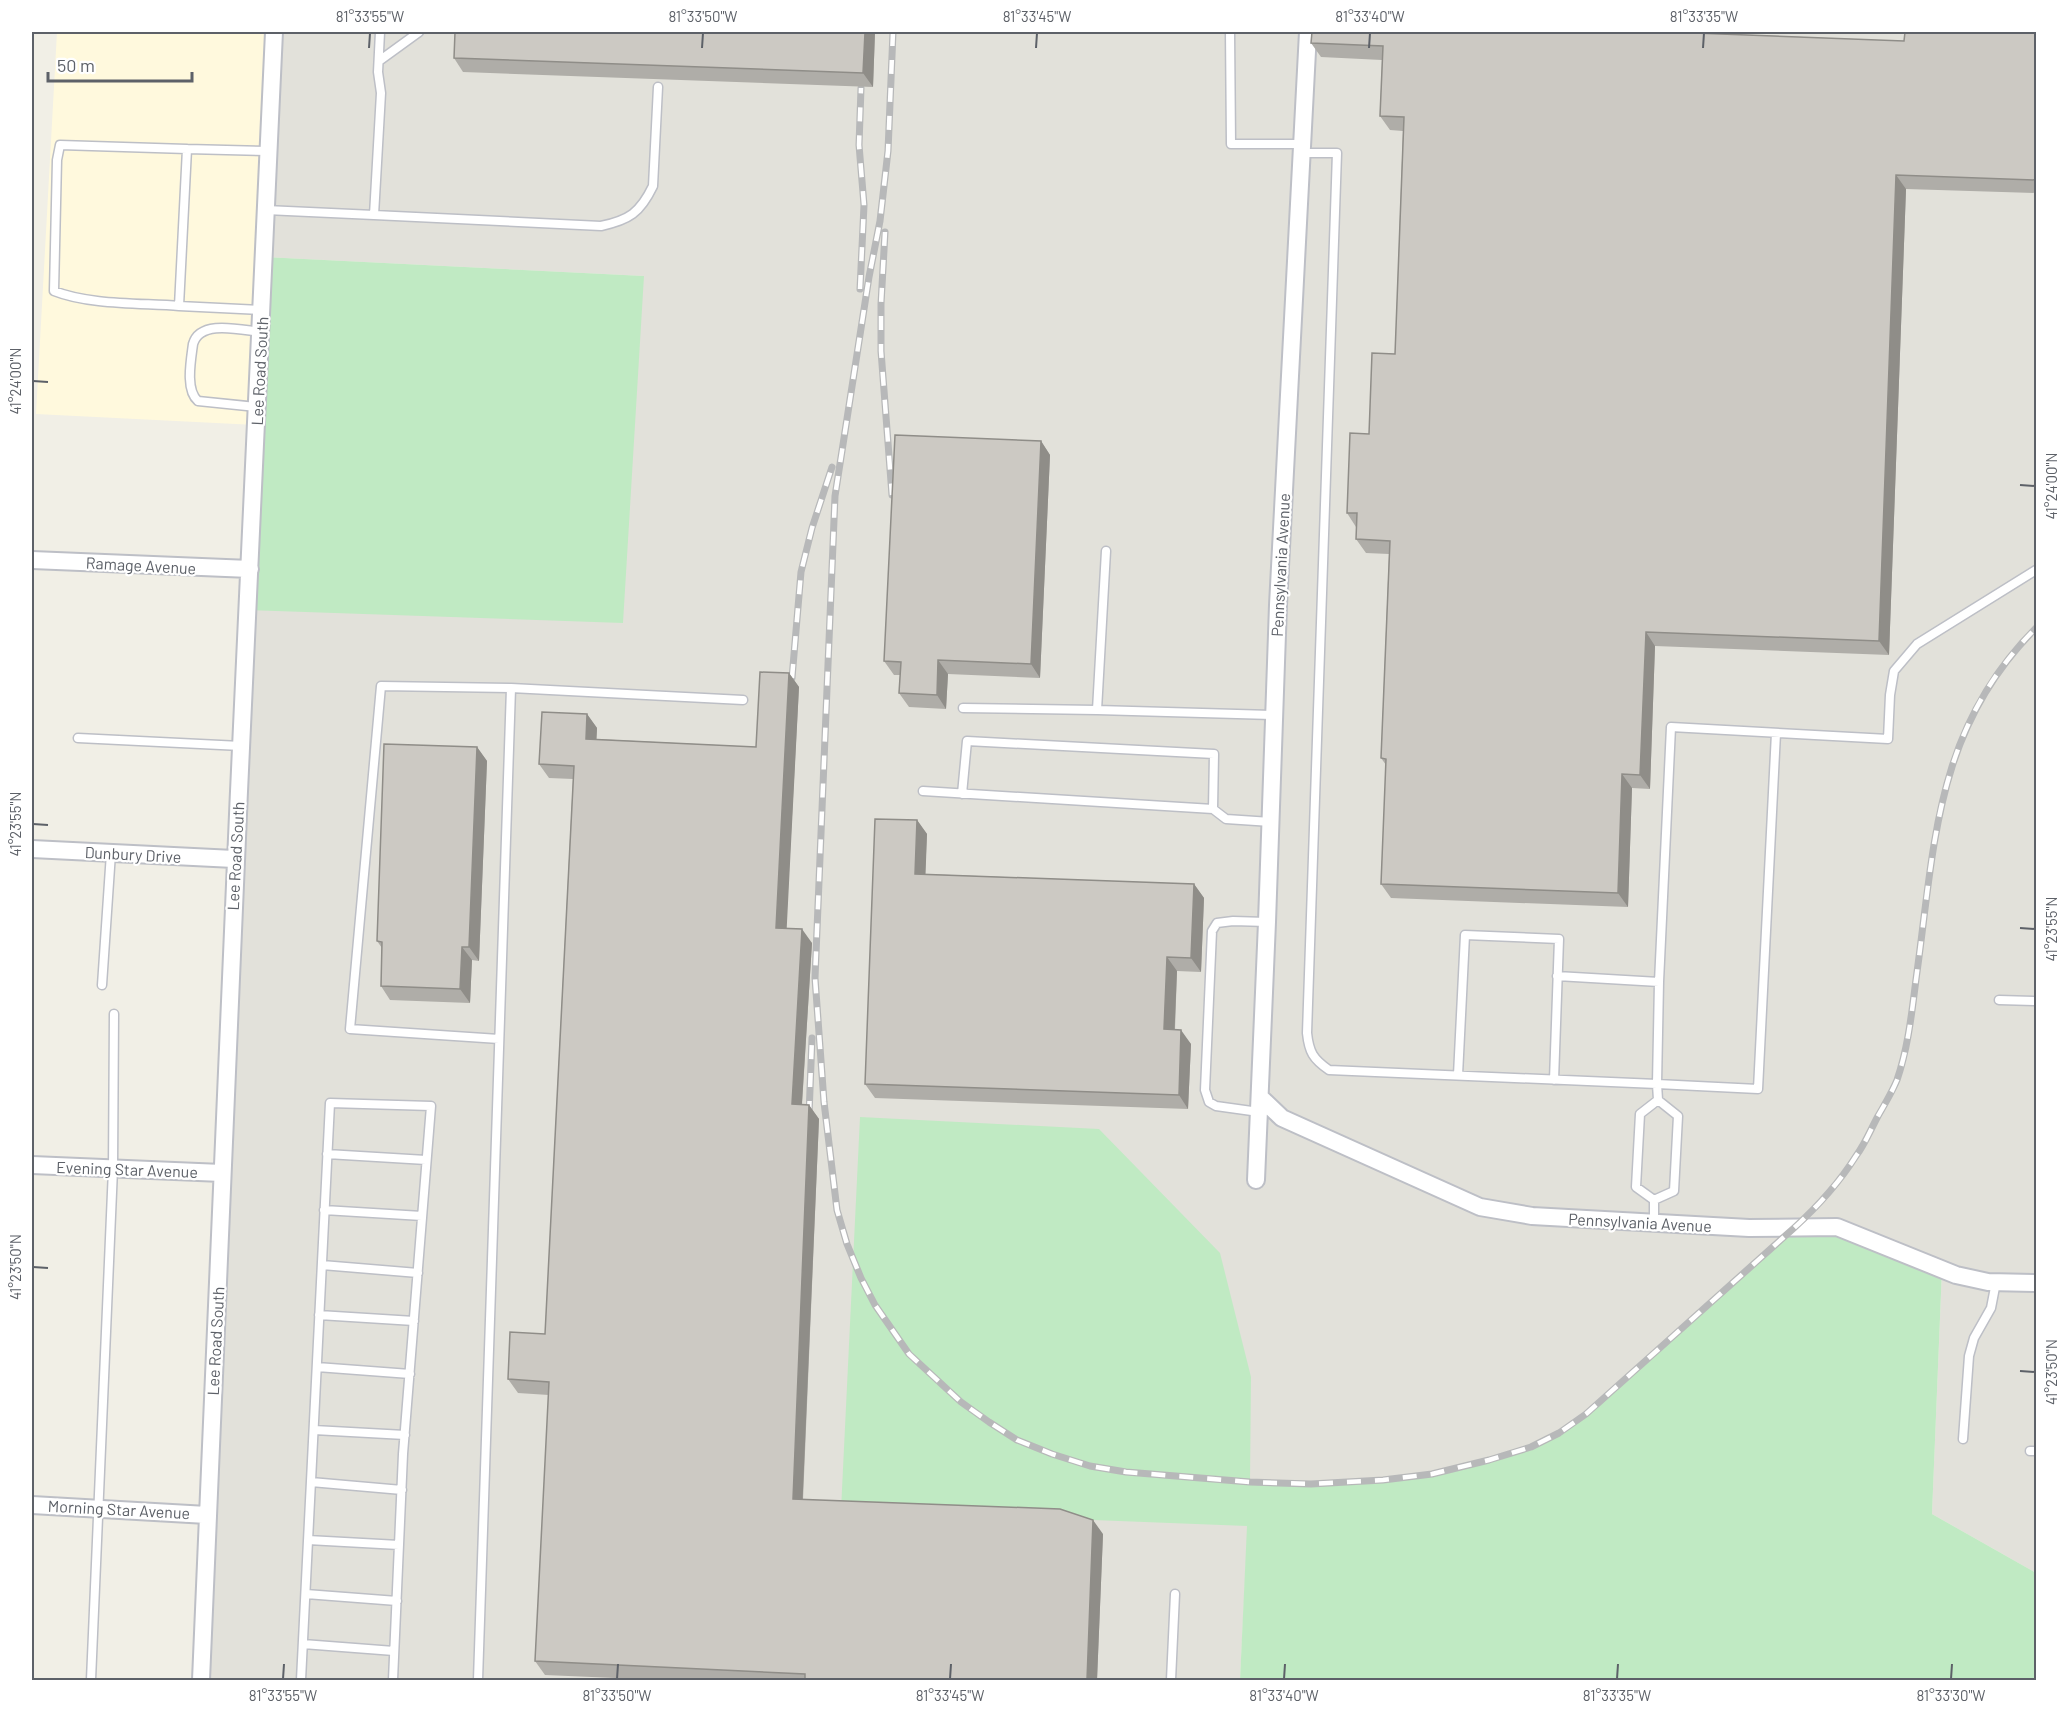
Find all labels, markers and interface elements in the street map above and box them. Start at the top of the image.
text: 81°33'55"W [336,7,404,25]
text: 81°33'50"W [668,7,738,25]
text: 81°33'45"W [1003,7,1071,25]
text: 81°33'40"W [1335,7,1405,25]
text: 81°33'35"W [1670,7,1738,25]
scale bar [48,45,192,83]
text: 50 m [57,54,95,76]
street label: Lee Road South [247,316,271,426]
text: 41°24'00"N [6,348,24,414]
text: 41°24'00"N [2042,453,2060,519]
street label: Pennsylvania Avenue [1267,493,1293,637]
street label: Ramage Avenue [85,553,197,577]
text: 41°23'55"N [6,791,24,857]
street label: Lee Road South [223,801,247,911]
street label: Dunbury Drive [84,842,182,866]
text: 41°23'55"N [2042,896,2060,962]
street label: Evening Star Avenue [56,1157,198,1181]
street label: Pennsylvania Avenue [1568,1209,1712,1235]
text: 41°23'50"N [6,1234,24,1300]
street label: Lee Road South [203,1286,227,1396]
text: 41°23'50"N [2042,1339,2060,1405]
street label: Morning Star Avenue [47,1496,191,1522]
text: 81°33'55"W [249,1686,317,1704]
text: 81°33'50"W [582,1686,652,1704]
text: 81°33'45"W [916,1686,984,1704]
text: 81°33'40"W [1249,1686,1319,1704]
text: 81°33'35"W [1583,1686,1651,1704]
text: 81°33'30"W [1916,1686,1986,1704]

